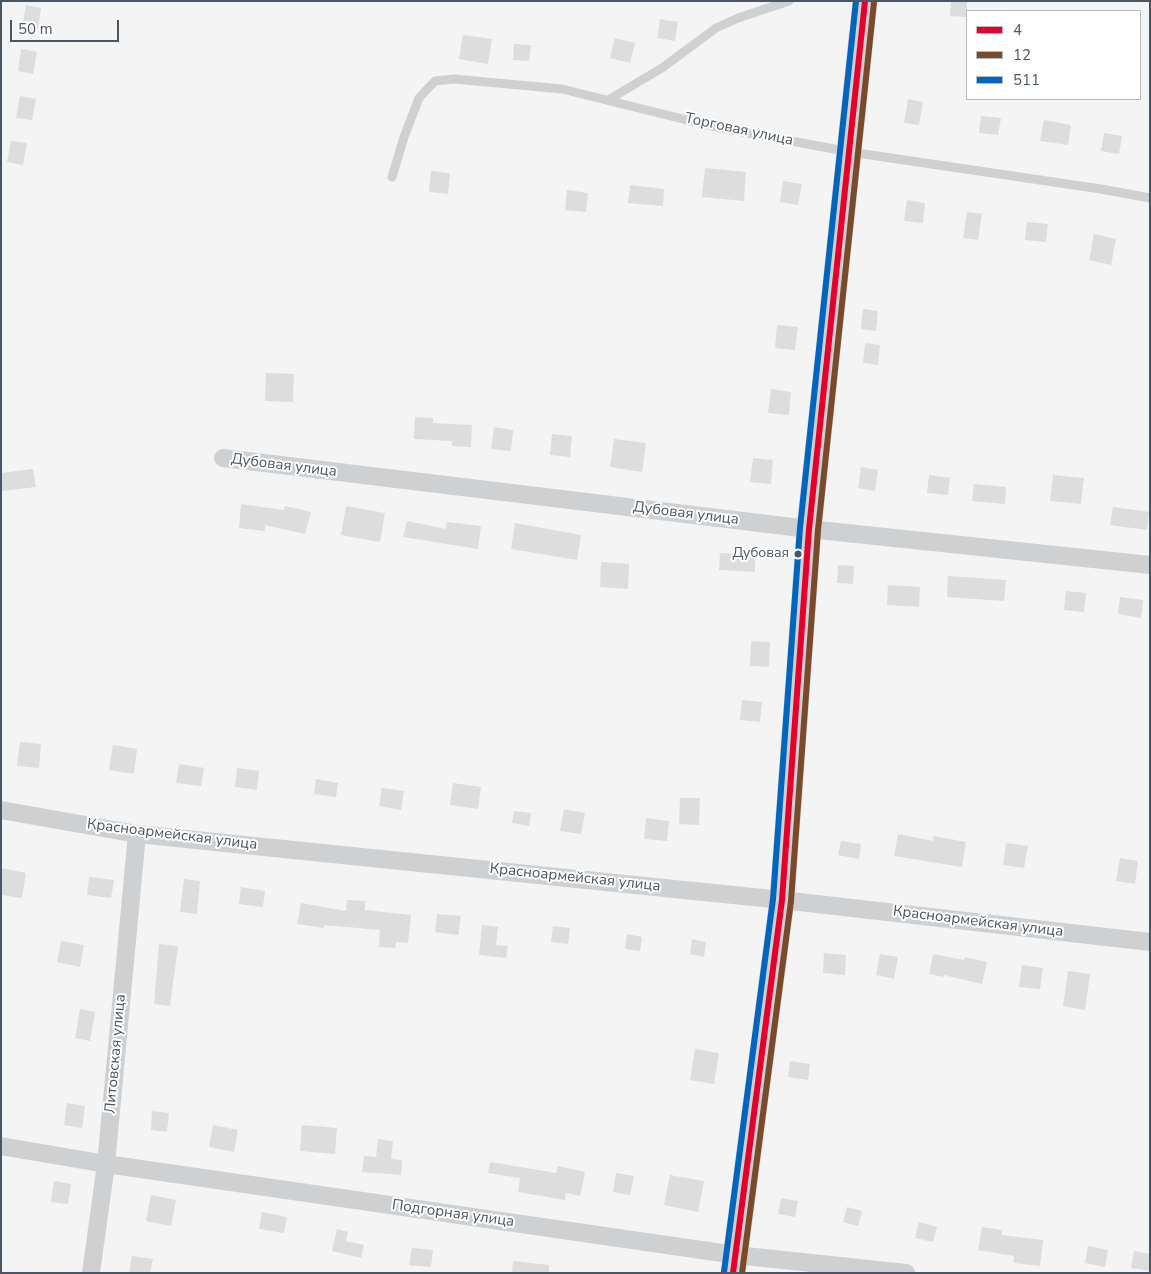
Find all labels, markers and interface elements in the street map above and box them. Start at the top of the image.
scale bar [12,10,121,42]
legend [966,10,1141,100]
text: 50 m [18,19,53,39]
text: 4 [1013,20,1022,40]
text: 12 [1013,45,1031,65]
text: 511 [1013,70,1040,90]
street label: Торговая улица [683,110,795,150]
street label: Дубовая улица [230,451,338,481]
street label: Дубовая улица [632,499,740,529]
place label: Дубовая [732,546,789,562]
marker: Дубовая [793,549,803,559]
street label: Красноармейская улица [86,816,258,854]
street label: Красноармейская улица [489,860,661,896]
street label: Красноармейская улица [892,903,1064,941]
street label: Литовская улица [102,993,130,1115]
street label: Подгорная улица [391,1197,515,1231]

